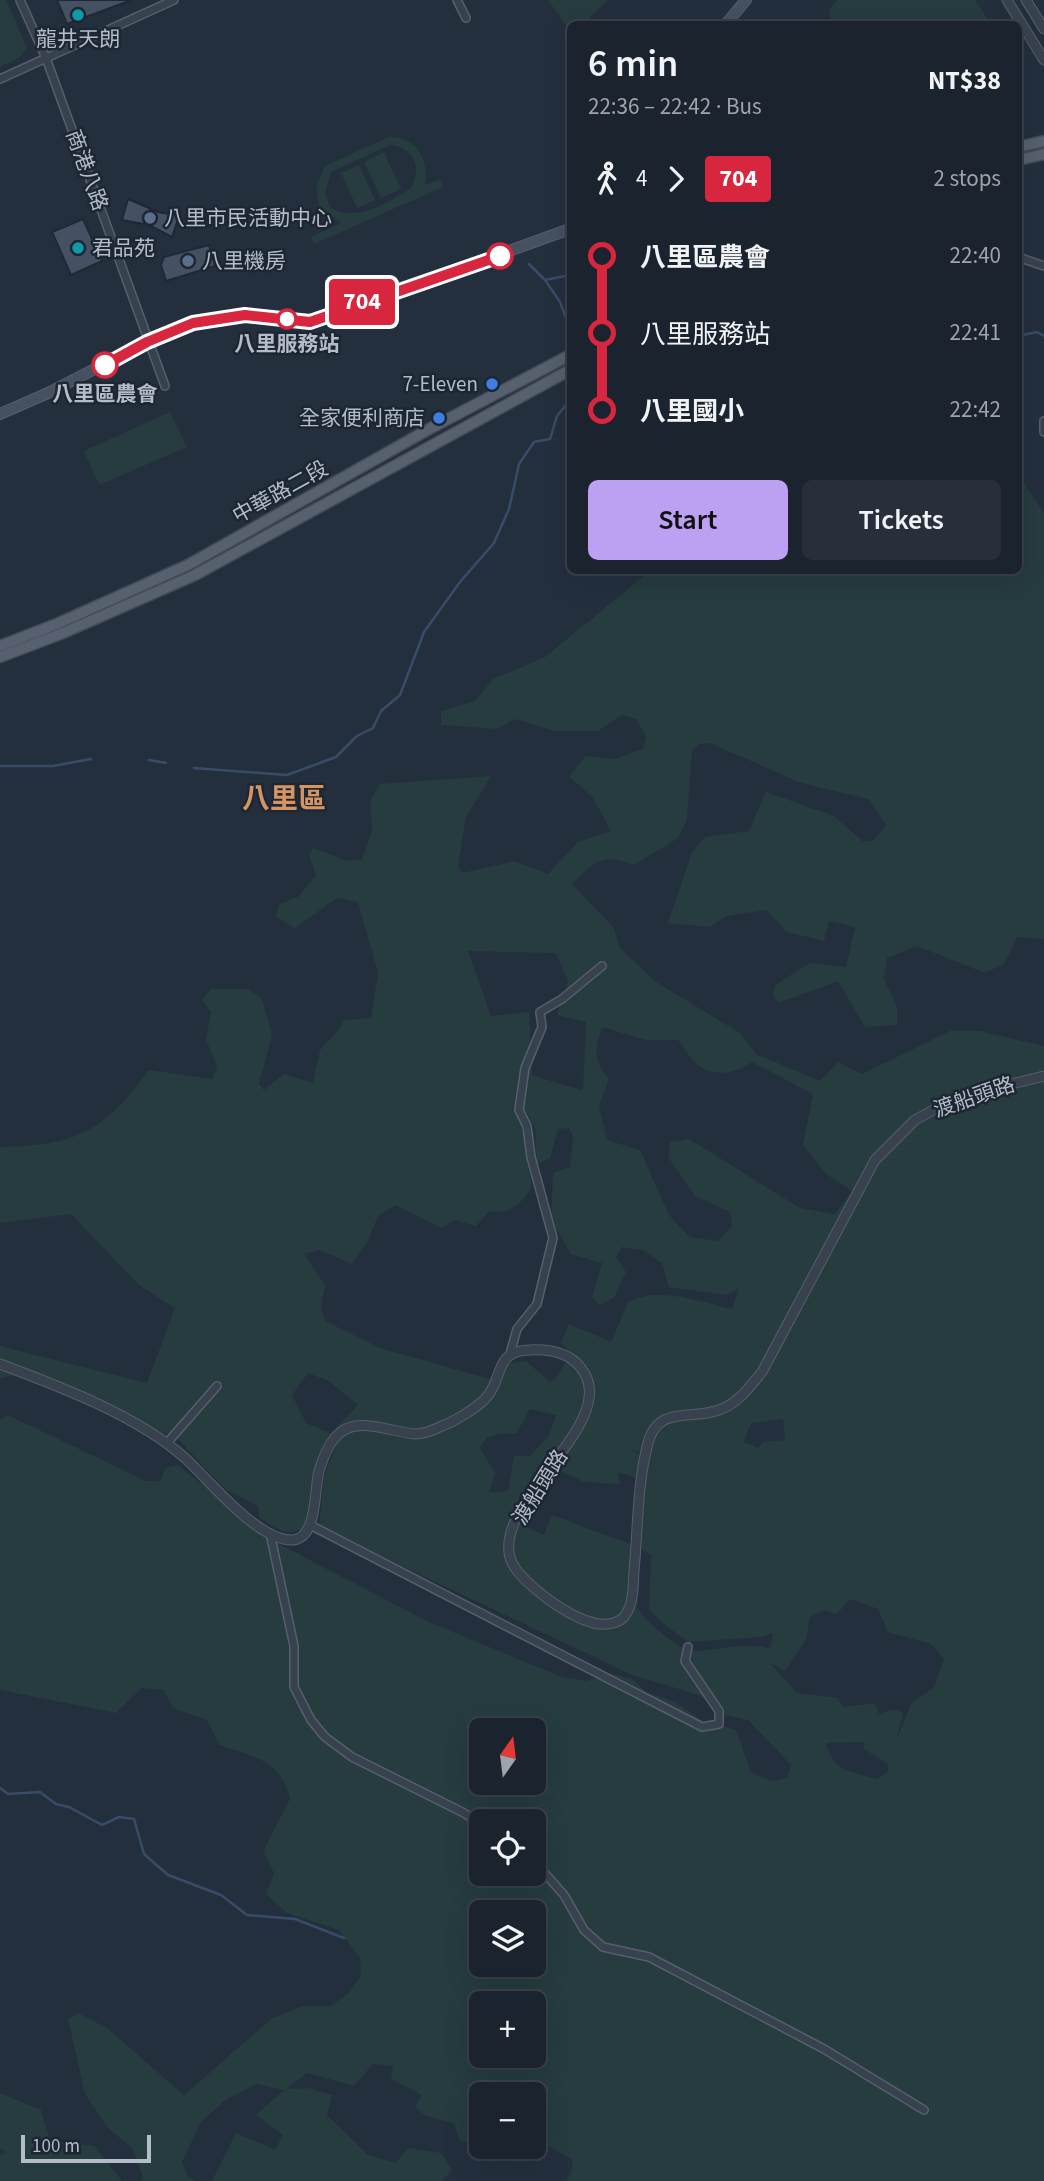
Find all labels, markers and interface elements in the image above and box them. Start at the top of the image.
marker: 龍井天朗 [70,7,86,23]
place label: 龍井天朗 [36,24,120,54]
text: 6 min [588,37,678,91]
text: NT$38 [928,62,1001,99]
text: 22:36 – 22:42 · Bus [588,90,762,123]
street label: 商港八路 [59,125,115,215]
icon: walk [588,160,626,198]
icon: forward [657,160,695,198]
text: 704 [719,161,757,196]
text: 4 [636,162,647,195]
text: 2 stops [934,162,1001,195]
place label: 八里市民活動中心 [164,203,332,233]
marker: 八里市民活動中心 [142,210,158,226]
place label: 君品苑 [92,233,155,263]
text: 八里區農會 [640,239,770,276]
text: 22:40 [950,239,1001,272]
marker: 君品苑 [70,240,86,256]
unlabelled marker [487,243,513,269]
place label: 八里機房 [202,246,286,276]
marker: 八里機房 [180,253,196,269]
line badge: 704 [322,279,402,325]
text: 704 [343,284,381,319]
marker: 八里服務站 [277,309,297,329]
text: 八里服務站 [640,316,770,353]
text: 22:41 [950,316,1001,349]
place label: 八里服務站 [235,329,340,359]
marker: 八里區農會 [92,352,118,378]
place label: 7-Eleven [402,369,478,399]
marker: 7-Eleven [484,376,500,392]
place label: 八里區農會 [53,379,158,409]
text: 八里國小 [640,393,744,430]
text: 22:42 [950,393,1001,426]
place label: 全家便利商店 [299,403,425,433]
marker: 全家便利商店 [431,410,447,426]
street label: 中華路二段 [227,453,333,531]
button: Start [588,480,788,560]
button: Tickets [802,480,1001,560]
district label: 八里區 [242,779,326,819]
street label: 渡船頭路 [929,1069,1019,1125]
street label: 渡船頭路 [505,1443,575,1531]
north arrow [469,1718,546,1796]
map controls [469,1718,546,2159]
button: locate [469,1809,546,1886]
button: layers [469,1900,546,1977]
button: + [469,1991,546,2068]
button: − [469,2082,546,2159]
scale bar [21,2132,150,2164]
text: 100 m [32,2133,80,2160]

